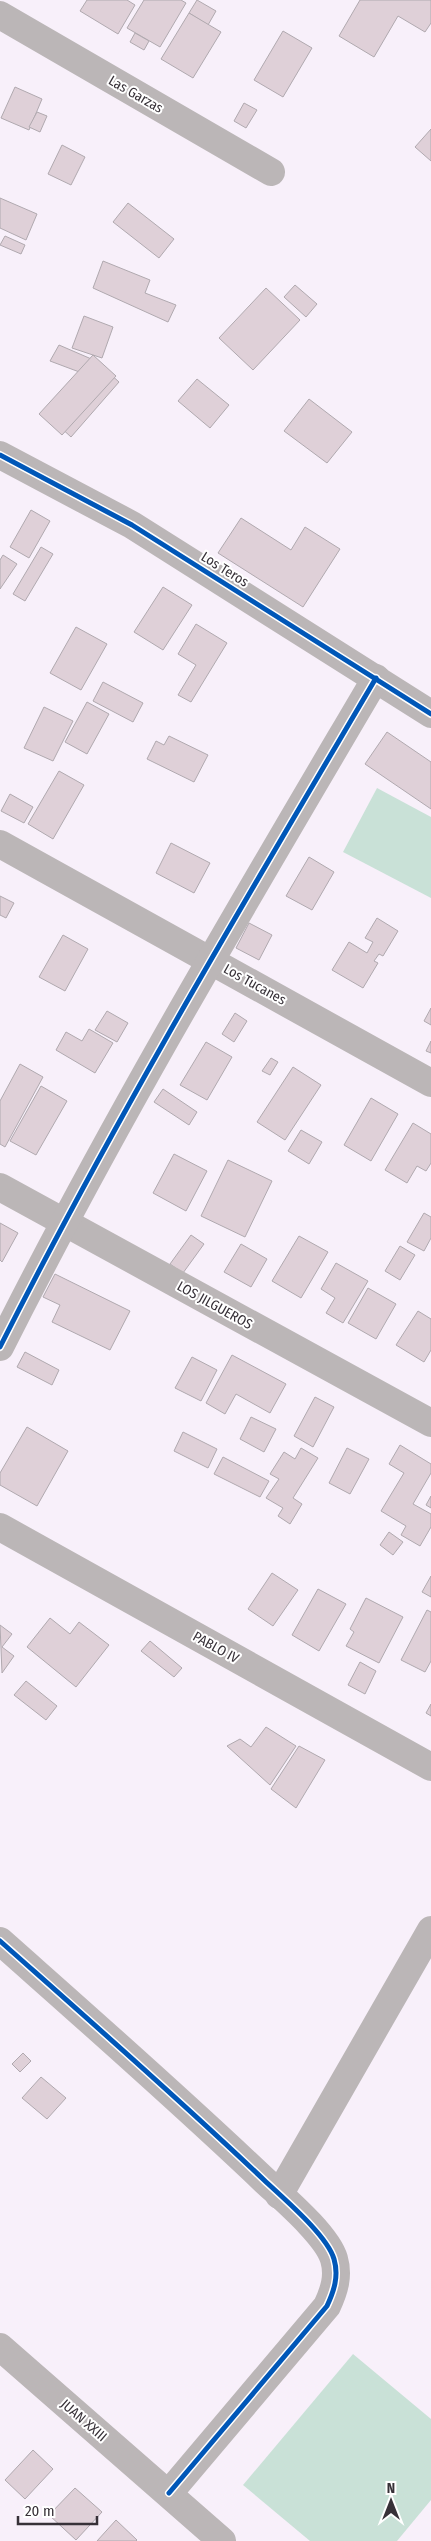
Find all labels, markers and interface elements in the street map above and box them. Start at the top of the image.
street label: Las Garzas [106,72,166,117]
street label: Los Teros [198,548,252,591]
street label: Los Tucanes [221,960,289,1009]
street label: LOS JILGUEROS [174,1278,256,1333]
street label: PABLO IV [190,1628,242,1667]
street label: JUAN XXIII [57,2396,110,2445]
north arrow [366,2476,416,2526]
text: N [387,2480,395,2497]
scale bar [18,2494,96,2526]
text: 20 m [25,2502,55,2520]

